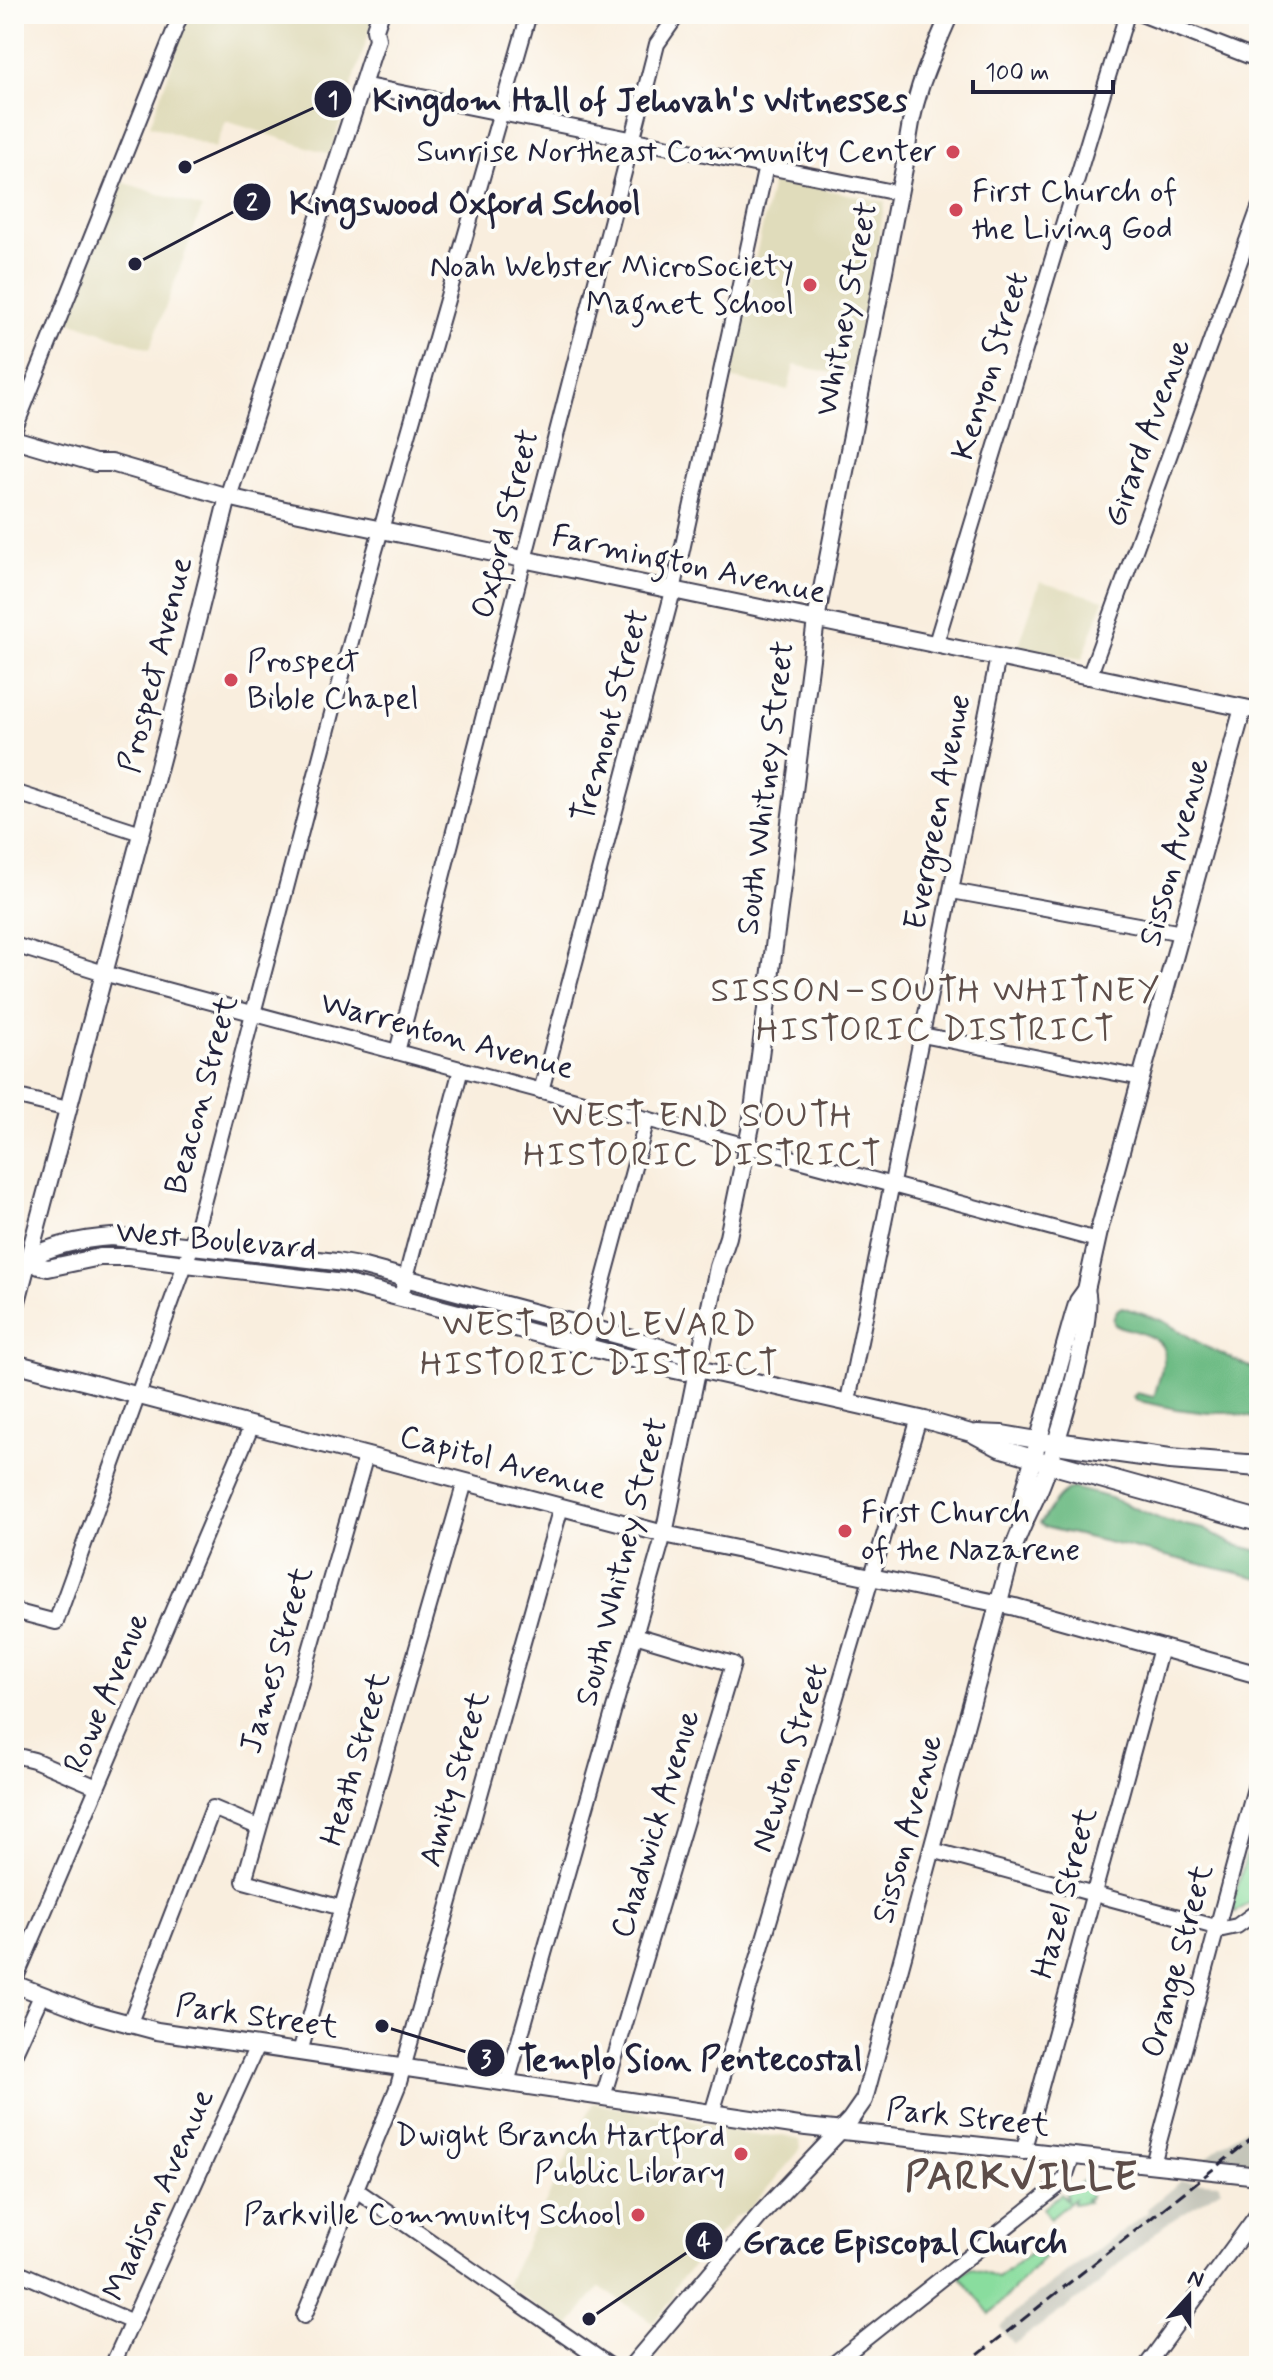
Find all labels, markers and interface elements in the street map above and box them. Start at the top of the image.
scale bar [973,44,1113,94]
text: 100 m [985,58,1049,89]
callout: Kingdom Hall of Jehovah's Witnesses [313,70,927,128]
text: Kingdom Hall of Jehovah's Witnesses [373,79,907,127]
text: 1 [328,86,338,117]
place label: Sunrise Northeast Community Center [416,131,937,173]
marker: Sunrise Northeast Community Center [944,143,962,161]
place label: First Church of the Living God [972,171,1177,250]
callout: Kingswood Oxford School [232,173,658,231]
text: Kingswood Oxford School [289,182,641,230]
text: 2 [246,188,258,219]
street label: Whitney Street [806,198,888,420]
marker: First Church of the Living God [947,201,965,219]
place label: Noah Webster MicroSociety Magnet School [430,246,794,328]
street label: Kenyon Street [942,267,1040,465]
marker: Noah Webster MicroSociety Magnet School [801,276,819,294]
street label: Girard Avenue [1095,333,1201,533]
street label: Oxford Street [462,425,552,624]
street label: Farmington Avenue [547,515,830,618]
street label: Prospect Avenue [109,553,203,777]
street label: Tremont Street [562,605,660,827]
street label: South Whitney Street [727,639,805,937]
place label: Prospect Bible Chapel [247,641,419,720]
marker: Prospect Bible Chapel [222,671,240,689]
street label: Evergreen Avenue [895,691,983,934]
street label: Sisson Avenue [1130,753,1220,951]
district label: SISSON–SOUTH WHITNEY HISTORIC DISTRICT [711,969,1161,1053]
street label: Warrenton Avenue [316,982,578,1090]
street label: Beacon Street [155,991,249,1199]
district label: WEST END SOUTH HISTORIC DISTRICT [523,1094,883,1178]
street label: West Boulevard [114,1211,318,1271]
district label: WEST BOULEVARD HISTORIC DISTRICT [420,1303,780,1387]
street label: South Whitney Street [566,1413,678,1711]
street label: Capitol Avenue [395,1415,611,1511]
place label: First Church of the Nazarene [861,1492,1080,1571]
marker: First Church of the Nazarene [836,1522,854,1540]
street label: James Street [230,1561,324,1758]
street label: Rowe Avenue [54,1606,160,1780]
street label: Newton Street [741,1659,839,1857]
street label: Heath Street [311,1667,401,1851]
street label: Amity Street [410,1686,500,1872]
street label: Chadwick Avenue [601,1705,711,1943]
street label: Sisson Avenue [863,1730,953,1928]
street label: Hazel Street [1022,1803,1108,1983]
street label: Orange Street [1132,1860,1226,2063]
street label: Park Street [173,1985,341,2049]
callout: Templo Sion Pentecostal [466,2029,873,2087]
text: Templo Sion Pentecostal [518,2038,862,2083]
text: 3 [481,2045,492,2076]
street label: Madison Avenue [93,2082,225,2308]
street label: Park Street [884,2089,1052,2147]
place label: Dwight Branch Hartford Public Library [395,2115,725,2194]
marker: Dwight Branch Hartford Public Library [732,2145,750,2163]
district label: PARKVILLE [905,2152,1139,2204]
place label: Parkville Community School [244,2194,622,2236]
marker: Parkville Community School [629,2206,647,2224]
callout: Grace Episcopal Church [684,2212,1087,2270]
text: Grace Episcopal Church [742,2221,1068,2266]
text: 4 [697,2228,711,2259]
north arrow [1149,2256,1229,2336]
text: N [1184,2263,1207,2295]

